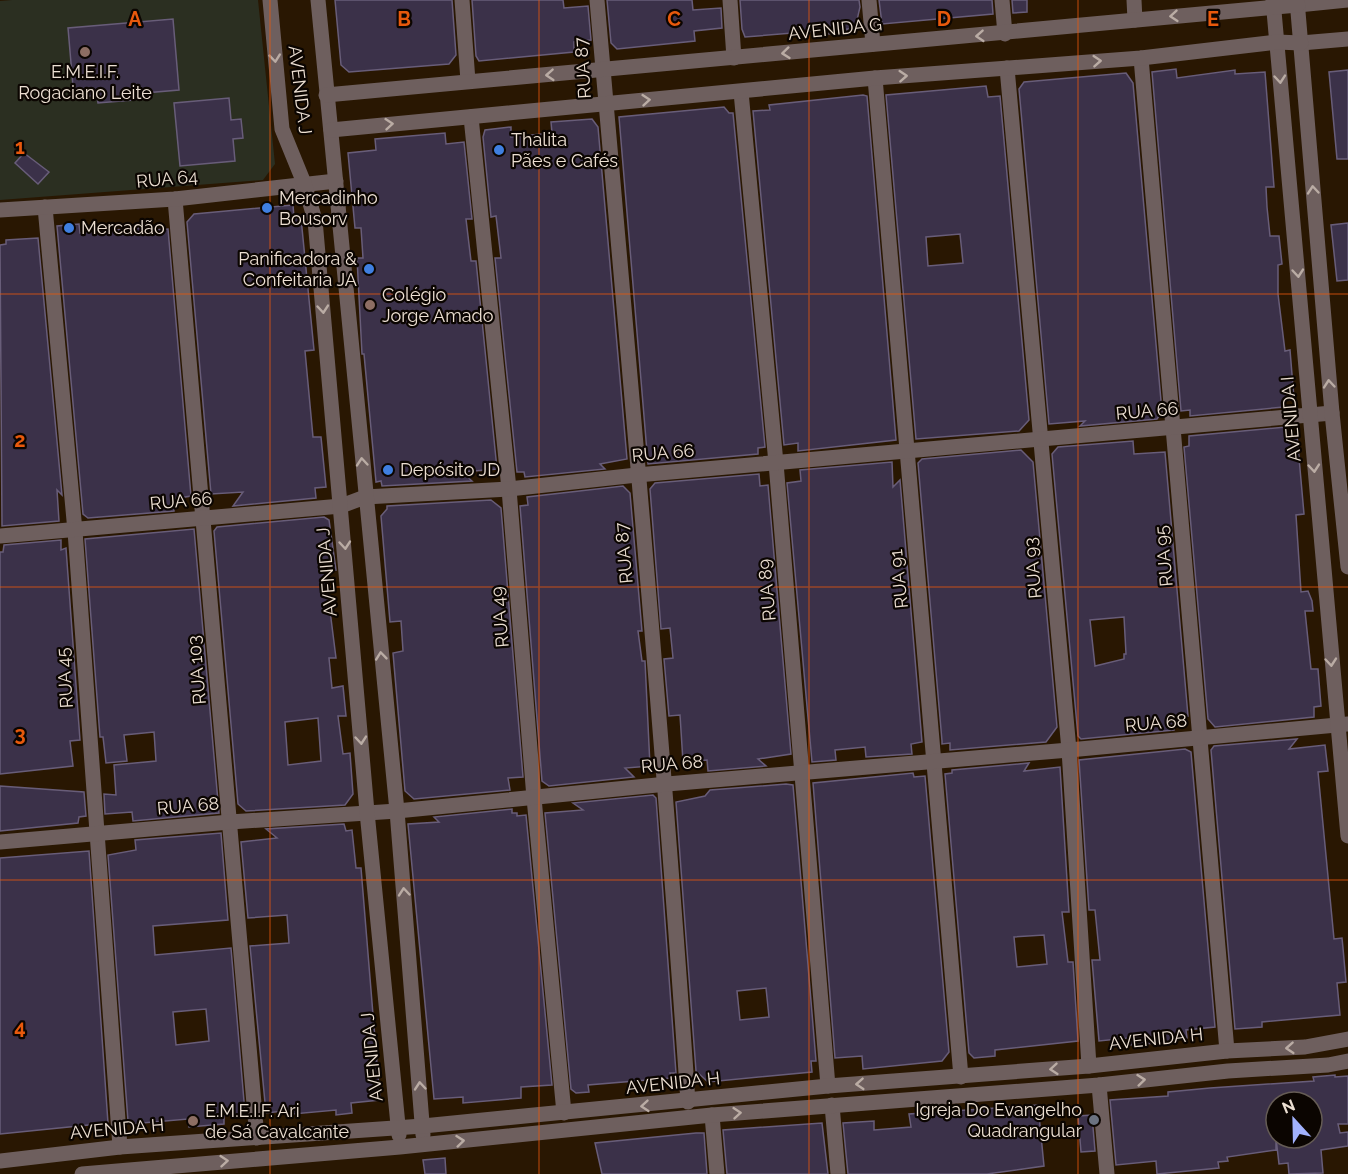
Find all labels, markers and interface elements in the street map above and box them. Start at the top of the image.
text: A [128,7,142,31]
text: B [397,7,411,31]
text: C [667,7,681,31]
text: D [937,7,951,31]
text: E [1207,7,1219,31]
one-way arrow [1169,9,1179,22]
street label: AVENIDA G [787,13,883,44]
one-way arrow [975,29,984,42]
street label: RUA 87 [570,36,595,99]
street label: AVENIDA J [285,44,316,136]
marker: E.M.E.I.F. Rogaciano Leite [78,45,92,59]
one-way arrow [781,46,790,59]
one-way arrow [268,54,281,63]
one-way arrow [1093,55,1102,68]
place label: E.M.E.I.F. Rogaciano Leite [18,61,152,103]
one-way arrow [545,68,554,81]
one-way arrow [898,70,907,83]
one-way arrow [1274,75,1287,84]
one-way arrow [641,93,650,106]
one-way arrow [384,118,394,131]
place label: Thalita Pães e Cafés [511,129,618,171]
text: 1 [15,135,25,159]
marker: Thalita Pães e Cafés [492,143,506,157]
street label: RUA 64 [135,165,199,192]
one-way arrow [1307,185,1320,194]
place label: Mercadinho Bousorv [279,187,378,229]
marker: Mercadinho Bousorv [260,201,274,215]
place label: Mercadão [81,217,165,238]
marker: Mercadão [62,221,76,235]
place label: Panificadora & Confeitaria JA [238,248,357,290]
marker: Panificadora & Confeitaria JA [362,262,376,276]
one-way arrow [1291,269,1304,278]
place label: Colégio Jorge Amado [382,284,494,326]
marker: Colégio Jorge Amado [363,298,377,312]
one-way arrow [316,305,329,314]
street label: AVENIDA I [1276,375,1305,463]
one-way arrow [1323,379,1336,388]
street label: RUA 66 [1115,397,1179,424]
text: 2 [14,428,26,452]
street label: RUA 66 [631,439,695,466]
one-way arrow [356,457,369,466]
place label: Depósito JD [400,459,500,480]
marker: Depósito JD [381,463,395,477]
one-way arrow [1307,463,1320,472]
street label: RUA 66 [149,487,213,514]
street label: RUA 87 [610,521,637,585]
street label: RUA 95 [1150,524,1177,588]
street label: AVENIDA J [312,527,341,618]
street label: RUA 93 [1019,537,1046,599]
one-way arrow [338,541,351,550]
street label: RUA 91 [885,548,912,610]
street label: RUA 89 [753,558,780,622]
street label: RUA 49 [486,586,513,649]
street label: RUA 103 [183,635,210,706]
street label: RUA 45 [52,647,77,709]
one-way arrow [375,651,388,660]
one-way arrow [1324,657,1337,667]
street label: RUA 68 [1124,709,1188,736]
text: 3 [14,722,26,746]
one-way arrow [354,735,367,744]
street label: RUA 68 [640,750,704,777]
street label: RUA 68 [156,792,220,819]
one-way arrow [398,887,411,896]
street label: AVENIDA J [356,1011,387,1103]
text: 4 [14,1015,26,1039]
street label: AVENIDA H [1108,1023,1204,1054]
one-way arrow [1286,1042,1295,1055]
one-way arrow [1050,1062,1059,1075]
street label: AVENIDA H [625,1067,721,1098]
one-way arrow [1136,1075,1145,1087]
one-way arrow [856,1077,865,1090]
one-way arrow [414,1081,427,1091]
north arrow [1264,1090,1324,1150]
text: N [1279,1095,1298,1118]
one-way arrow [641,1099,650,1112]
place label: Igreja Do Evangelho Quadrangular [915,1099,1083,1141]
place label: E.M.E.I.F. Ari de Sá Cavalcante [205,1100,350,1142]
one-way arrow [733,1107,742,1120]
marker: Igreja Do Evangelho Quadrangular [1087,1113,1101,1127]
street label: AVENIDA H [69,1114,165,1143]
marker: E.M.E.I.F. Ari de Sá Cavalcante [186,1114,200,1128]
one-way arrow [455,1135,464,1148]
one-way arrow [219,1155,228,1168]

